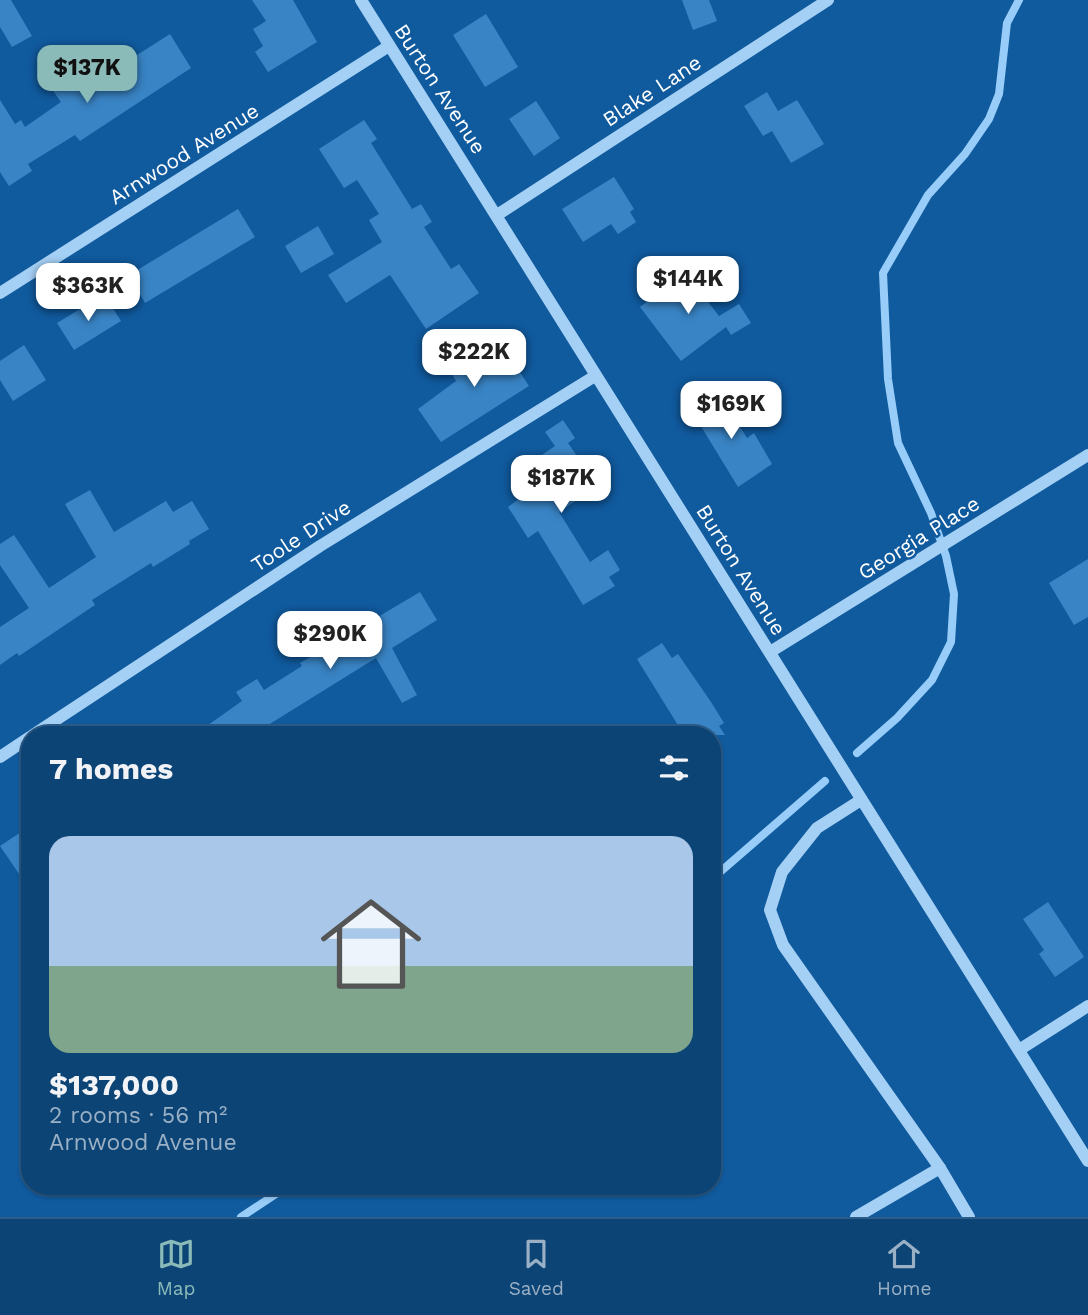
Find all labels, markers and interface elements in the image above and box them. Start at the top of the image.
street label: Burton Avenue [389,19,492,158]
pin: $137K [38,46,136,105]
street label: Blake Lane [598,49,706,132]
text: $137K [53,54,121,81]
street label: Arnwood Avenue [104,98,263,210]
pin: $144K [639,256,737,316]
pin: $363K [39,264,137,323]
text: $144K [653,265,723,292]
text: $363K [52,272,124,299]
pin: $222K [425,330,523,389]
text: $222K [438,338,510,365]
pin: $169K [682,382,780,441]
text: $169K [697,390,765,417]
pin: $187K [512,456,610,515]
text: $187K [527,464,595,491]
street label: Georgia Place [853,490,984,585]
street label: Toole Drive [246,494,355,577]
street label: Burton Avenue [691,500,792,640]
pin: $290K [281,612,379,671]
text: $290K [293,620,367,647]
icon: filters [655,749,693,787]
text: 7 homes [49,751,173,786]
icon: home [308,881,434,1007]
text: $137,000 [49,1067,179,1102]
text: 2 rooms · 56 m² [49,1102,227,1129]
text: Arnwood Avenue [49,1129,237,1156]
tab: Map [157,1235,195,1300]
tab: Saved [509,1235,564,1300]
tab: Home [877,1235,931,1300]

